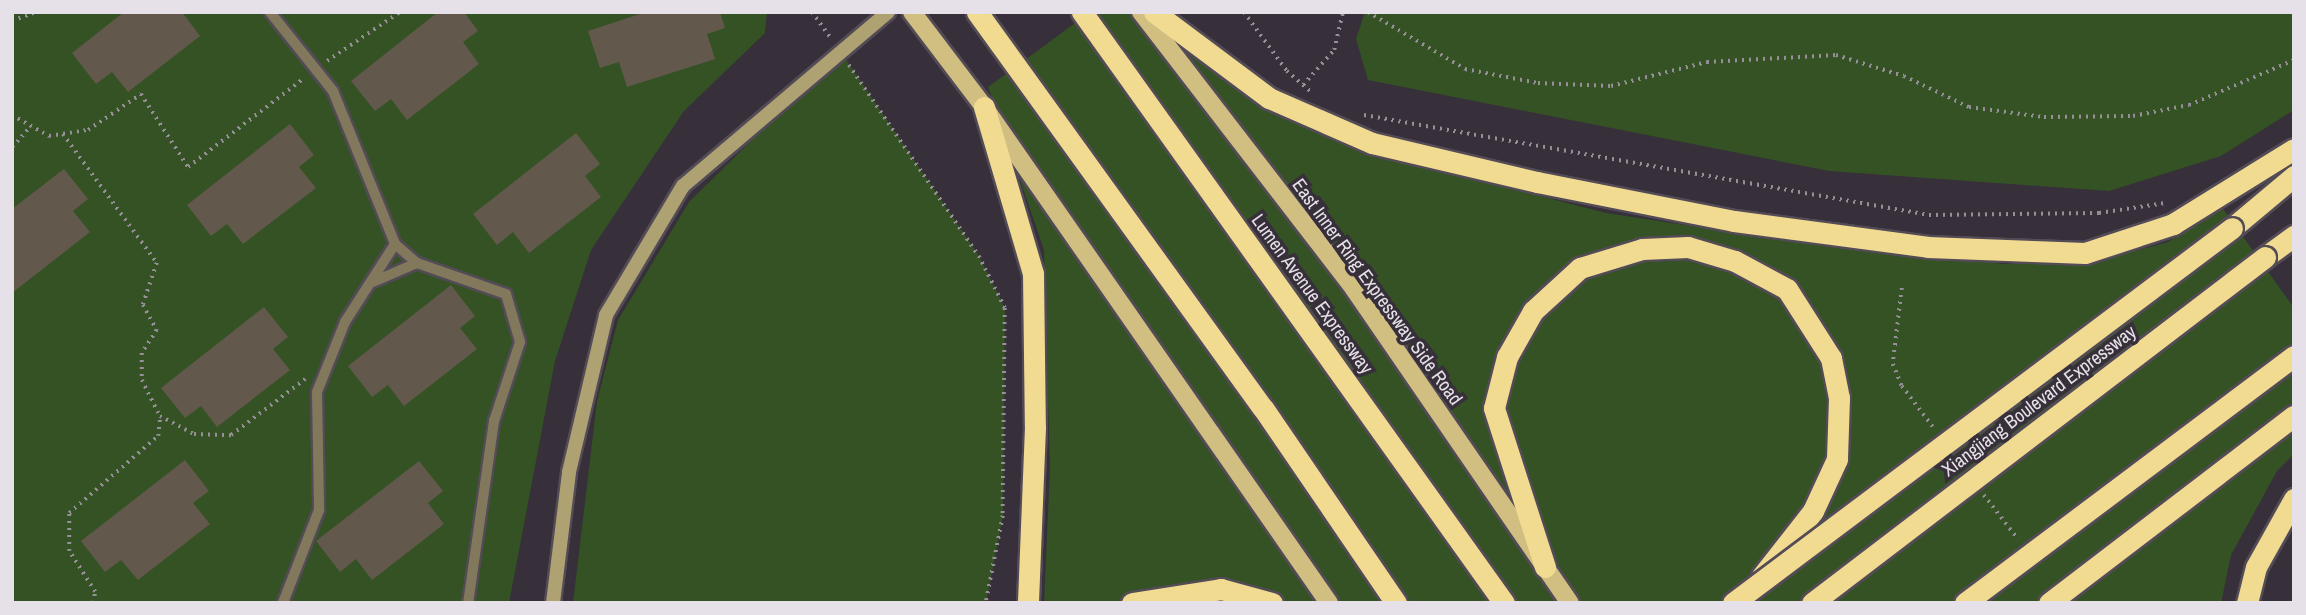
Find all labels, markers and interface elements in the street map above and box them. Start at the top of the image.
street label: East Inner Ring Expressway Side Road [1287,174,1467,410]
street label: Lumen Avenue Expressway [1246,209,1378,379]
street label: Xiangjiang Boulevard Expressway [1937,320,2141,482]

